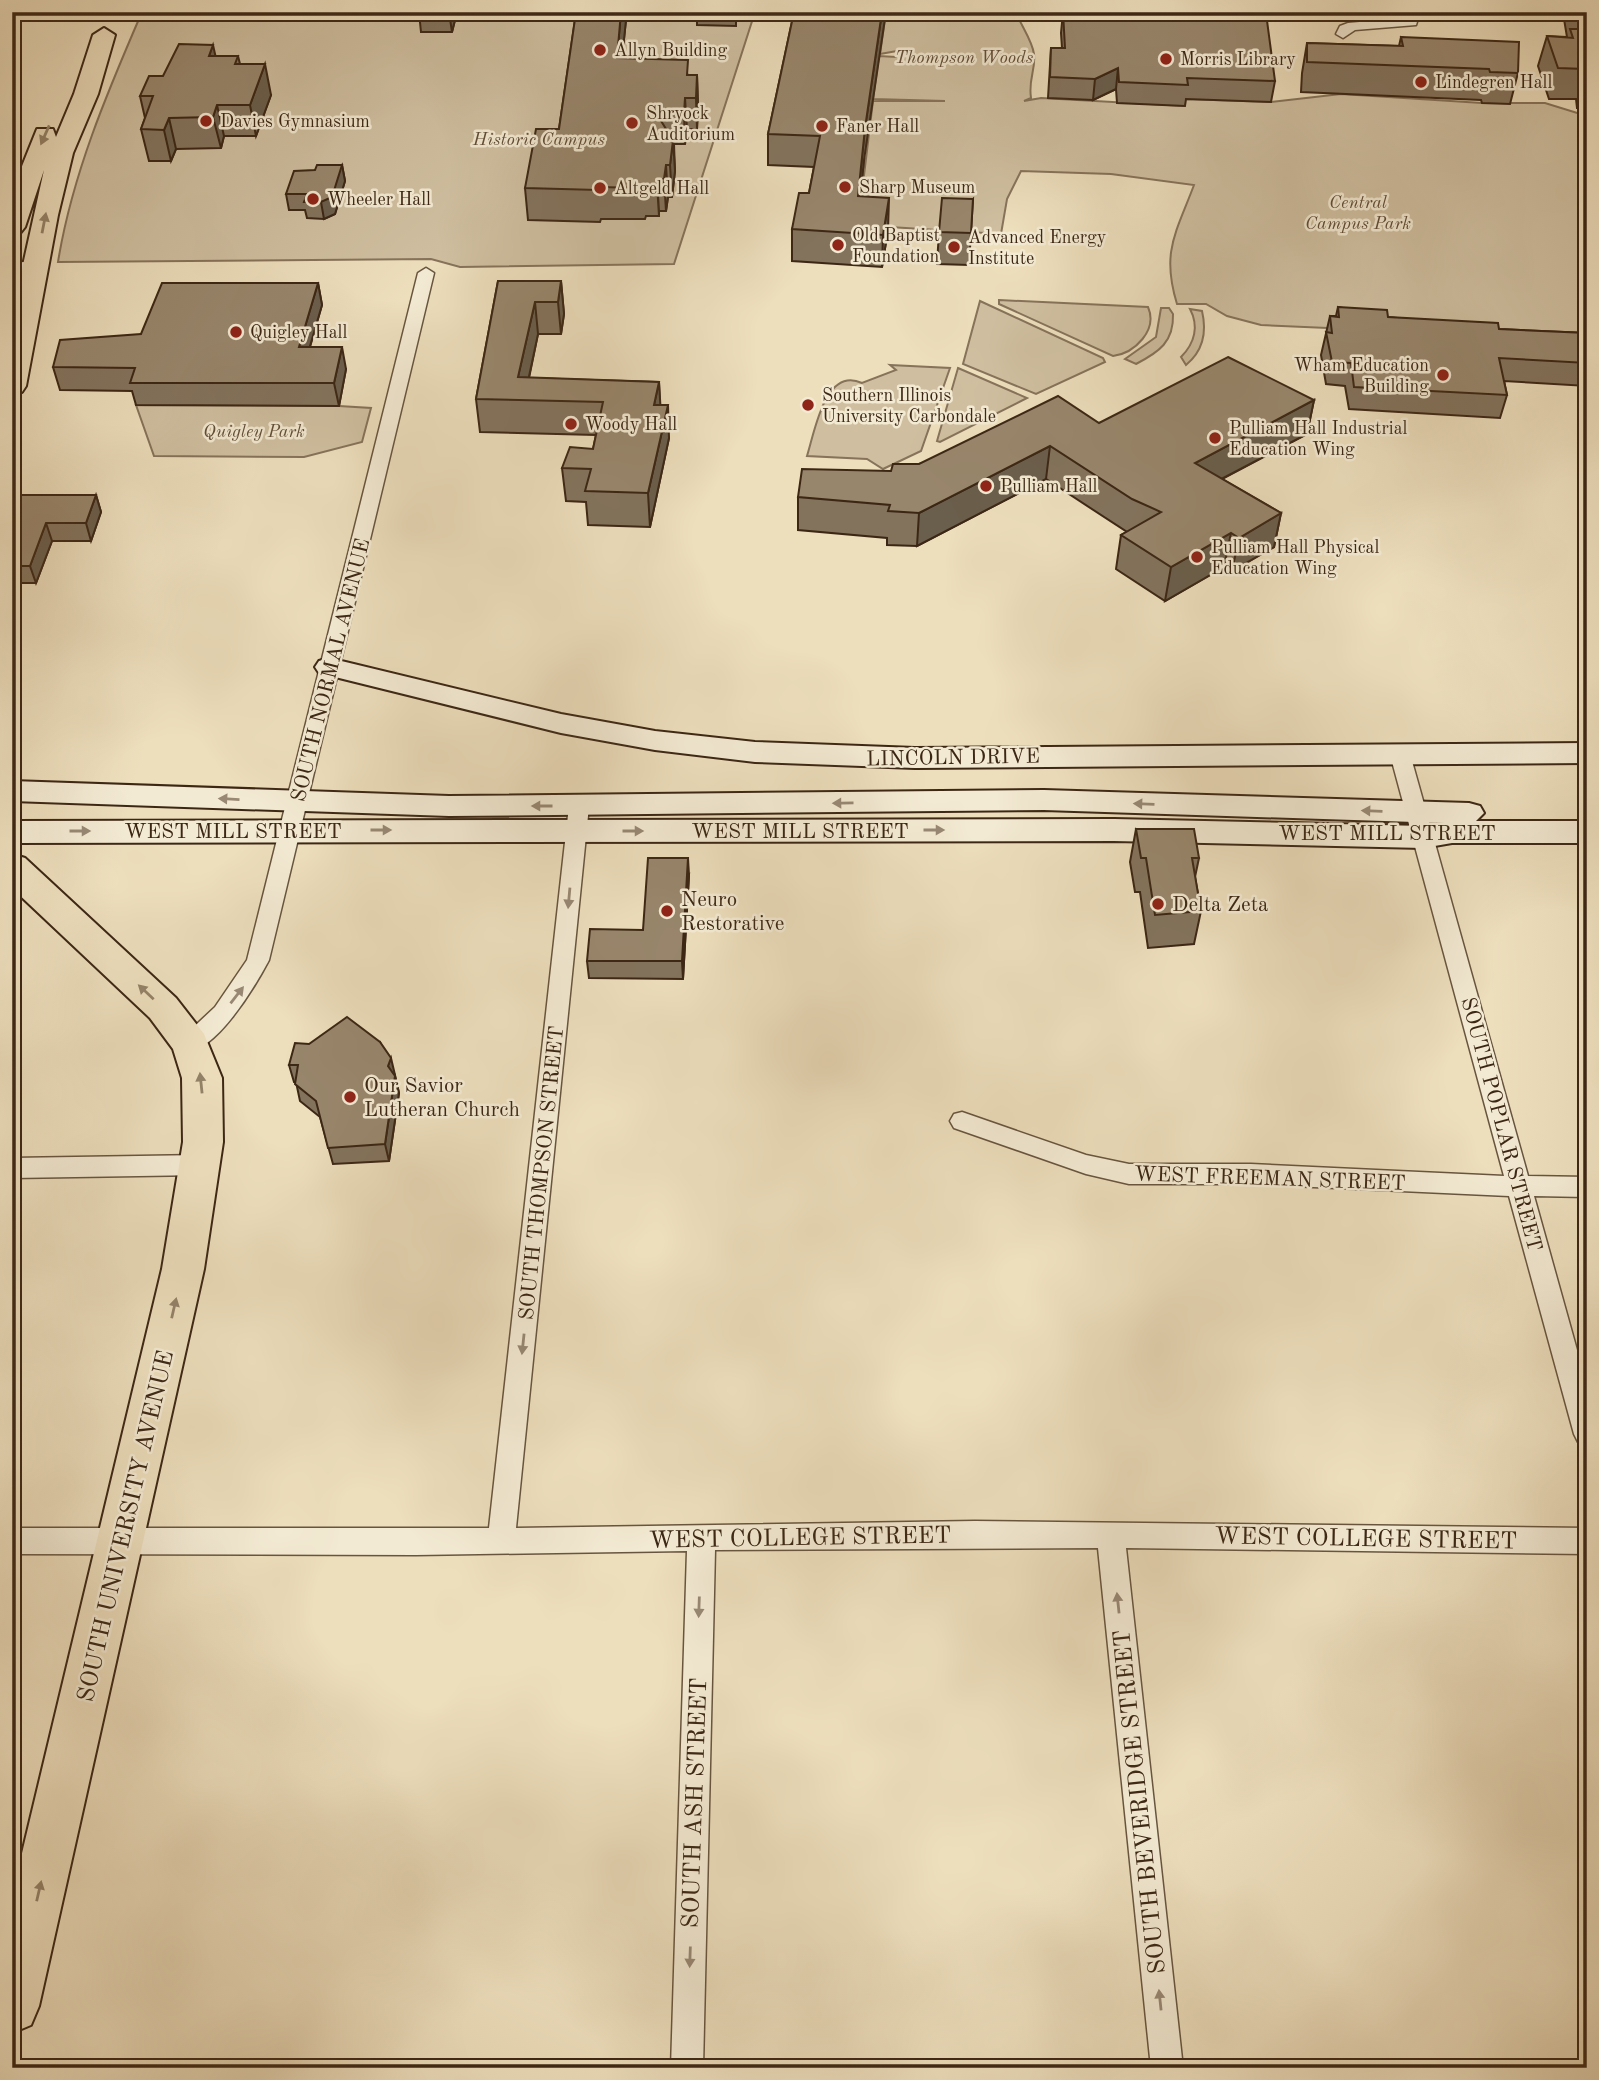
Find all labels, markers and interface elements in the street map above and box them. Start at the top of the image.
marker: Allyn Building [592,42,608,58]
place label: Allyn Building [614,42,727,60]
park label: Thompson Woods [895,49,1034,67]
marker: Morris Library [1158,51,1174,67]
place label: Morris Library [1180,51,1296,69]
marker: Lindegren Hall [1413,74,1429,90]
place label: Lindegren Hall [1435,74,1552,92]
place label: Shryock Auditorium [646,105,735,144]
marker: Davies Gymnasium [198,113,214,129]
place label: Davies Gymnasium [220,113,370,131]
marker: Shryock Auditorium [624,115,640,131]
marker: Faner Hall [814,118,830,134]
place label: Faner Hall [836,118,919,136]
one-way arrow [39,125,51,145]
park label: Historic Campus [472,131,606,149]
marker: Sharp Museum [837,179,853,195]
place label: Sharp Museum [859,179,975,197]
marker: Altgeld Hall [592,180,608,196]
place label: Altgeld Hall [614,180,709,198]
marker: Wheeler Hall [305,191,321,207]
place label: Wheeler Hall [327,191,431,209]
park label: Central Campus Park [1305,194,1411,233]
one-way arrow [39,212,50,234]
place label: Old Baptist Foundation [852,227,940,266]
place label: Advanced Energy Institute [968,229,1107,268]
marker: Old Baptist Foundation [830,237,846,253]
marker: Advanced Energy Institute [946,239,962,255]
marker: Quigley Hall [228,324,244,340]
place label: Quigley Hall [250,324,347,342]
place label: Wham Education Building [1294,357,1429,396]
marker: Wham Education Building [1435,367,1451,383]
place label: Southern Illinois University Carbondale [822,387,996,426]
marker: Southern Illinois University Carbondale [800,397,816,413]
marker: Woody Hall [563,416,579,432]
place label: Woody Hall [585,416,677,434]
place label: Pulliam Hall Industrial Education Wing [1229,420,1408,459]
park label: Quigley Park [203,423,305,441]
marker: Pulliam Hall Industrial Education Wing [1207,430,1223,446]
marker: Pulliam Hall [978,478,994,494]
place label: Pulliam Hall [1000,478,1098,496]
street label: SOUTH NORMAL AVENUE [289,536,374,804]
place label: Pulliam Hall Physical Education Wing [1211,539,1379,578]
marker: Pulliam Hall Physical Education Wing [1189,549,1205,565]
street label: LINCOLN DRIVE [866,746,1040,771]
one-way arrow [218,794,240,805]
one-way arrow [832,797,854,809]
one-way arrow [1133,798,1155,809]
one-way arrow [531,800,553,812]
one-way arrow [1360,806,1382,817]
street label: WEST MILL STREET [124,822,342,843]
street label: WEST MILL STREET [691,822,909,843]
one-way arrow [371,824,393,836]
one-way arrow [924,824,946,836]
street label: WEST MILL STREET [1278,824,1496,845]
one-way arrow [70,825,92,837]
one-way arrow [623,825,645,837]
one-way arrow [563,887,574,909]
place label: Neuro Restorative [681,890,784,935]
place label: Delta Zeta [1172,895,1268,916]
marker: Delta Zeta [1150,896,1166,912]
marker: Neuro Restorative [659,903,675,919]
one-way arrow [137,984,155,1000]
one-way arrow [230,986,245,1004]
street label: SOUTH POPLAR STREET [1456,995,1545,1254]
street label: SOUTH THOMPSON STREET [517,1025,568,1321]
one-way arrow [195,1072,206,1094]
place label: Our Savior Lutheran Church [364,1076,520,1121]
marker: Our Savior Lutheran Church [342,1089,358,1105]
street label: WEST FREEMAN STREET [1134,1164,1406,1195]
one-way arrow [169,1297,180,1319]
one-way arrow [517,1333,528,1355]
street label: SOUTH UNIVERSITY AVENUE [75,1348,179,1705]
street label: WEST COLLEGE STREET [649,1524,951,1554]
street label: WEST COLLEGE STREET [1215,1525,1517,1555]
one-way arrow [1112,1592,1123,1614]
one-way arrow [694,1596,705,1618]
street label: SOUTH BEVERIDGE STREET [1111,1628,1171,1975]
street label: SOUTH ASH STREET [680,1677,712,1929]
one-way arrow [34,1880,45,1902]
one-way arrow [684,1946,695,1968]
one-way arrow [1154,1989,1165,2011]

